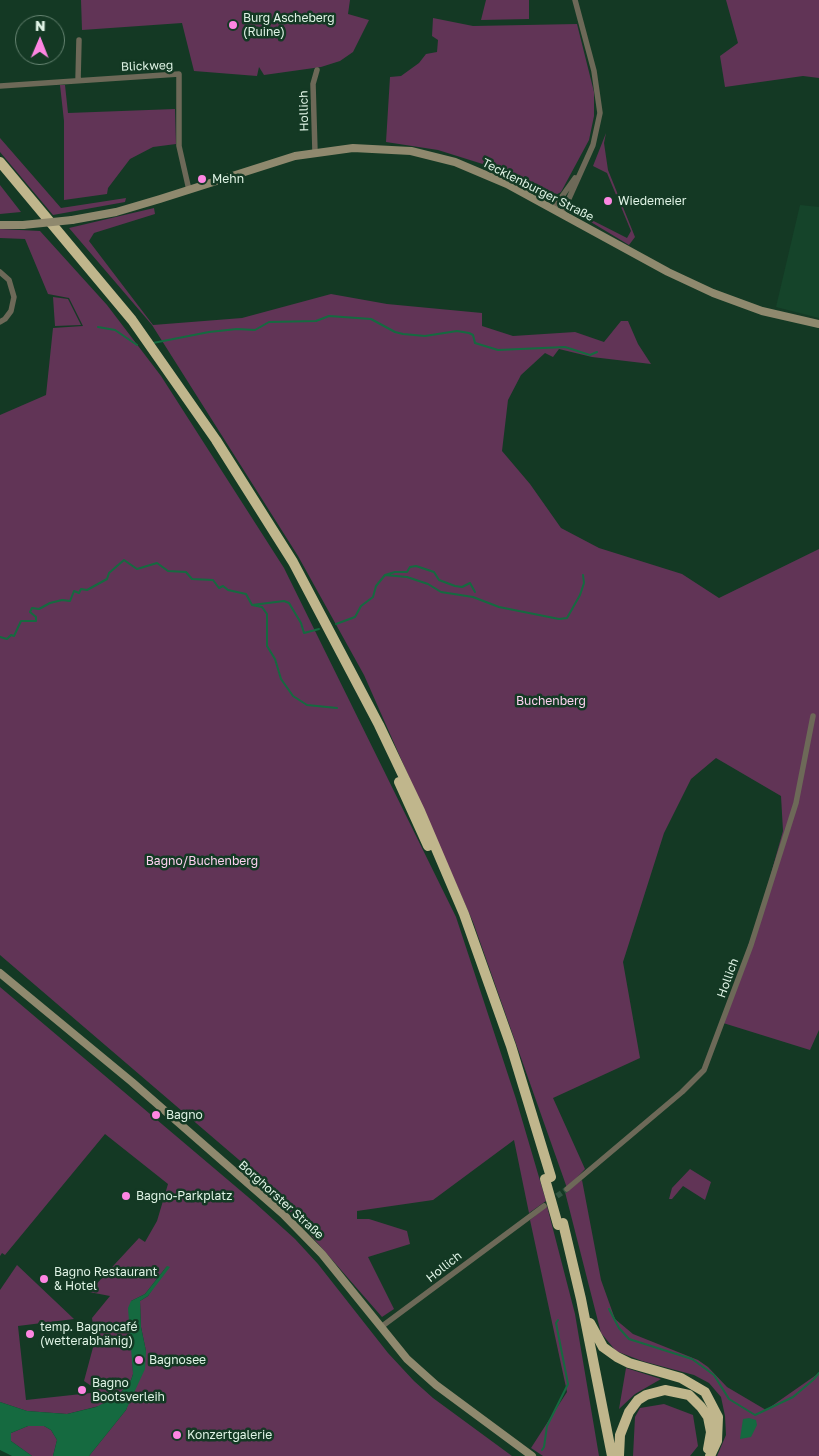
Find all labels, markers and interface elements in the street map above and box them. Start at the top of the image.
place label: Burg Ascheberg (Ruine) [243,11,335,39]
north arrow [15,15,65,65]
text: N [35,17,46,34]
marker: Burg Ascheberg (Ruine) [227,19,239,31]
street label: Blickweg [121,58,173,74]
street label: Hollich [296,90,312,132]
street label: Tecklenburger Straße [480,156,596,224]
place label: Mehn [212,172,244,186]
marker: Mehn [196,173,208,185]
place label: Wiedemeier [618,194,686,208]
marker: Wiedemeier [602,195,614,207]
park label: Buchenberg [516,694,586,708]
park label: Bagno/Buchenberg [146,854,258,868]
street label: Hollich [714,956,742,1000]
place label: Bagno [166,1108,203,1122]
marker: Bagno [150,1109,162,1121]
street label: Borghorster Straße [235,1158,327,1242]
place label: Bagno-Parkplatz [136,1189,232,1203]
marker: Bagno-Parkplatz [120,1190,132,1202]
street label: Hollich [423,1249,465,1285]
place label: Bagno Restaurant & Hotel [54,1265,157,1293]
marker: Bagno Restaurant & Hotel [38,1273,50,1285]
place label: temp. Bagnocafé (wetterabhänig) [40,1320,137,1348]
marker: temp. Bagnocafé (wetterabhänig) [24,1328,36,1340]
place label: Bagnosee [149,1353,206,1367]
marker: Bagnosee [133,1354,145,1366]
place label: Bagno Bootsverleih [92,1376,165,1404]
marker: Bagno Bootsverleih [76,1384,88,1396]
place label: Konzertgalerie [187,1428,272,1442]
marker: Konzertgalerie [171,1429,183,1441]

